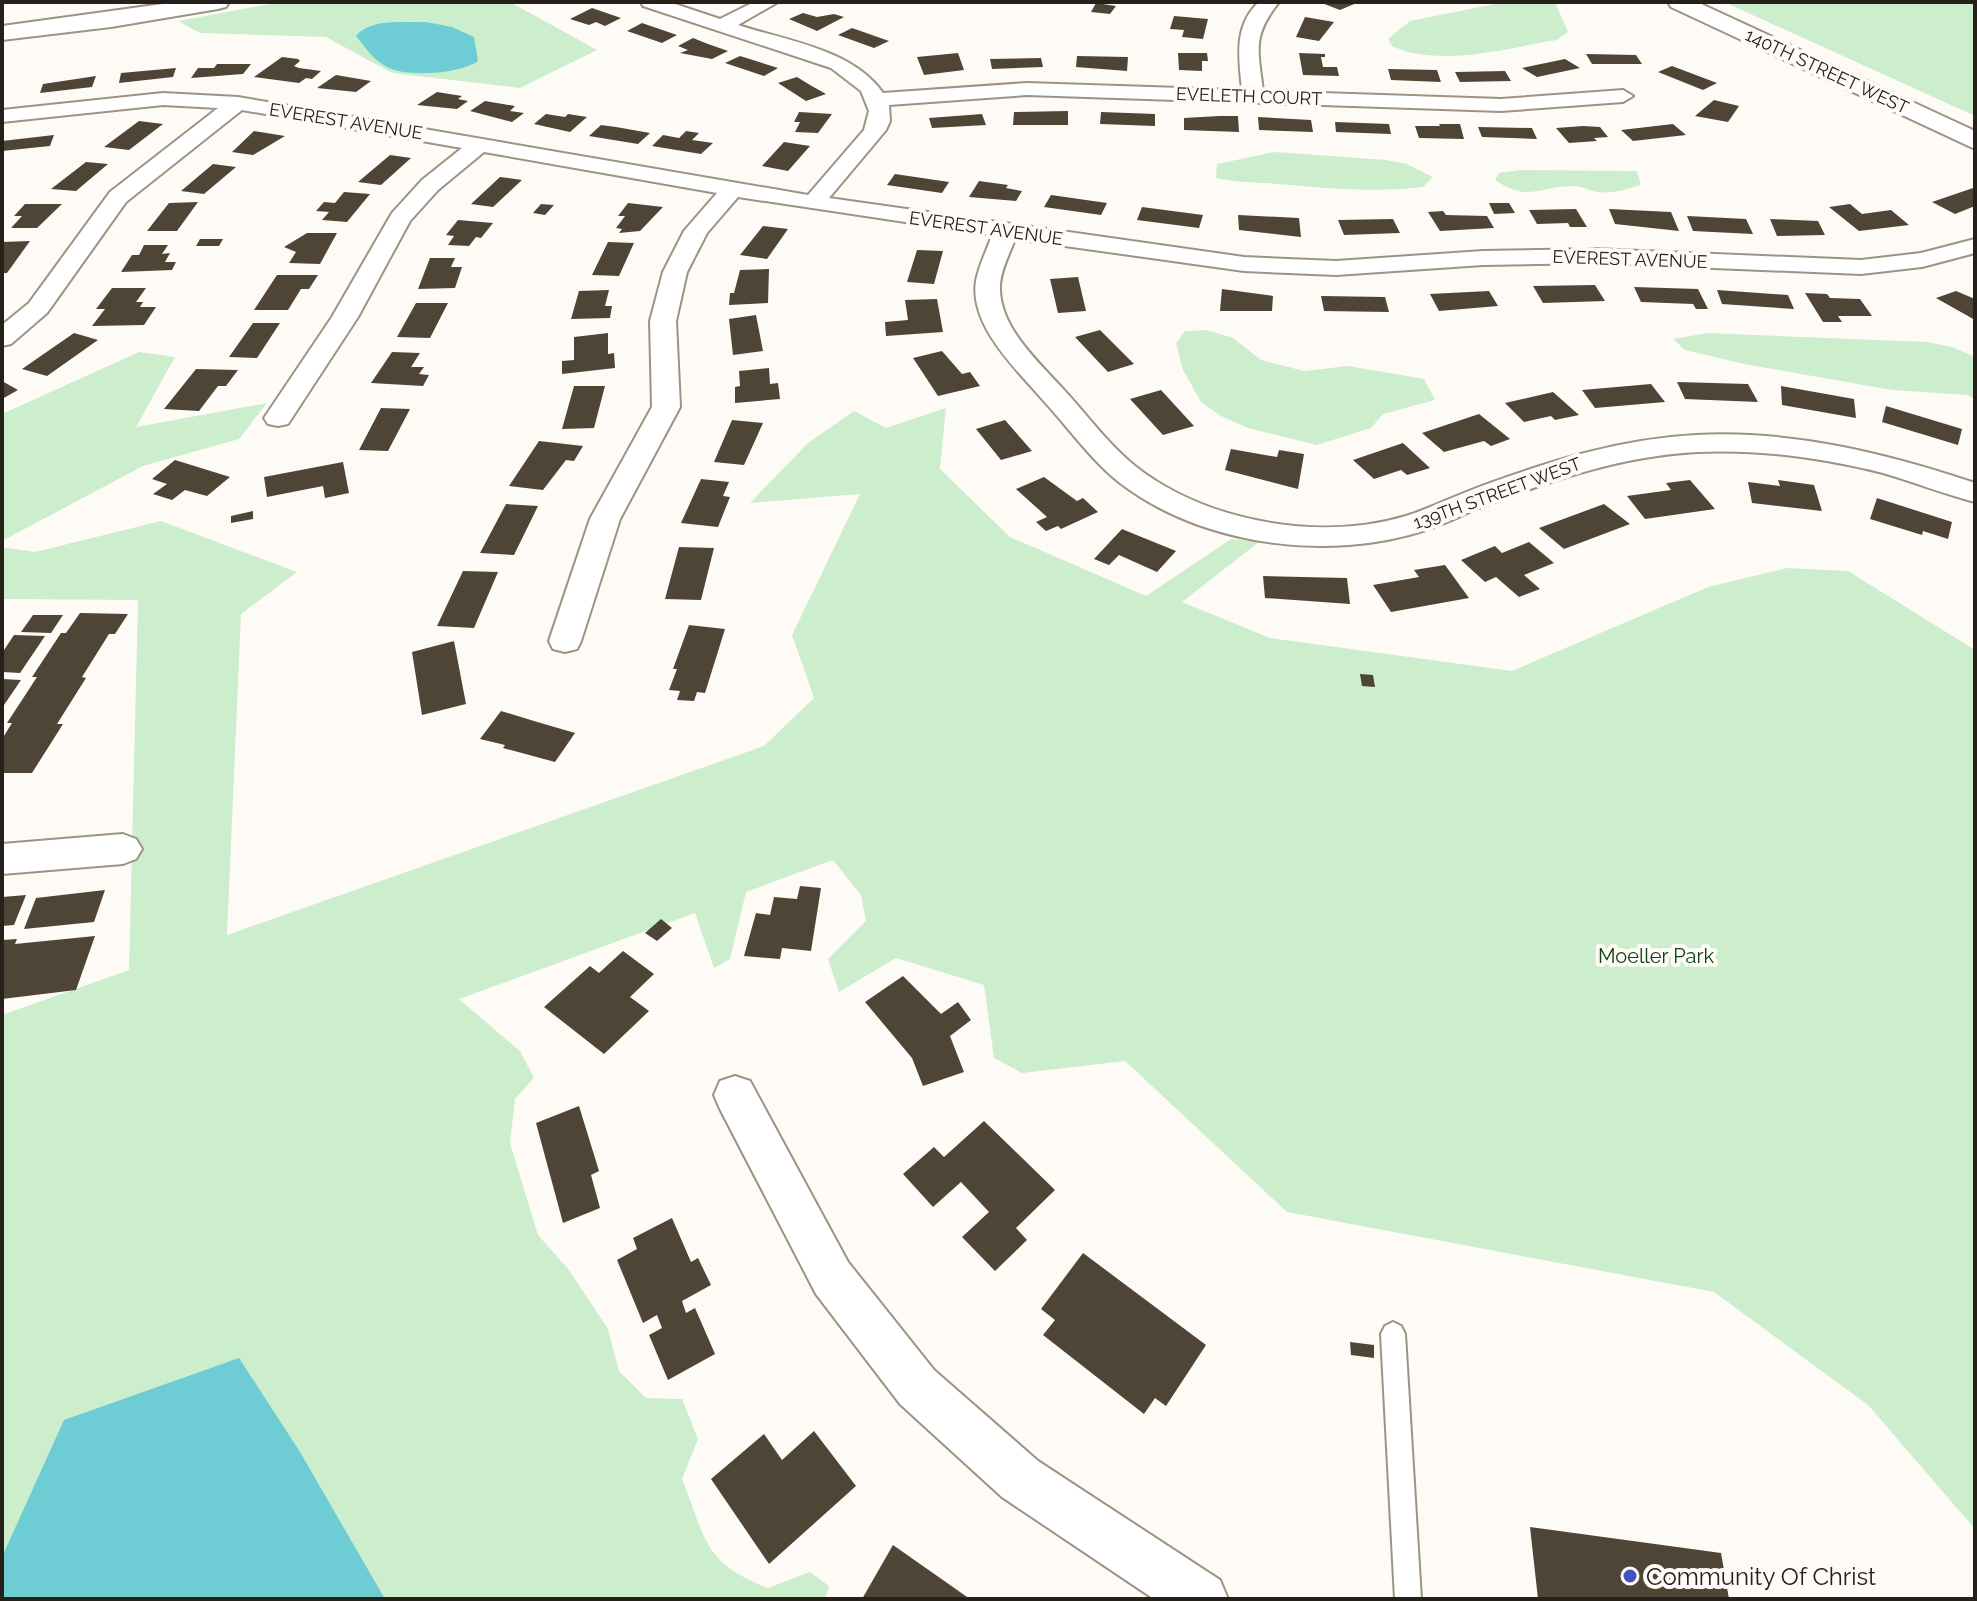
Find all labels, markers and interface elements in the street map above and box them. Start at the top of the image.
street label: 140TH STREET WEST [1742,24,1912,118]
street label: EVELETH COURT [1175,83,1323,109]
street label: EVEREST AVENUE [268,99,424,143]
street label: EVEREST AVENUE [908,207,1064,249]
street label: EVEREST AVENUE [1552,246,1708,272]
street label: 139TH STREET WEST [1410,453,1584,533]
park label: Moeller Park [1598,944,1714,968]
place label: Community Of Christ [1646,1562,1876,1591]
marker: Community Of Christ [1621,1567,1639,1585]

